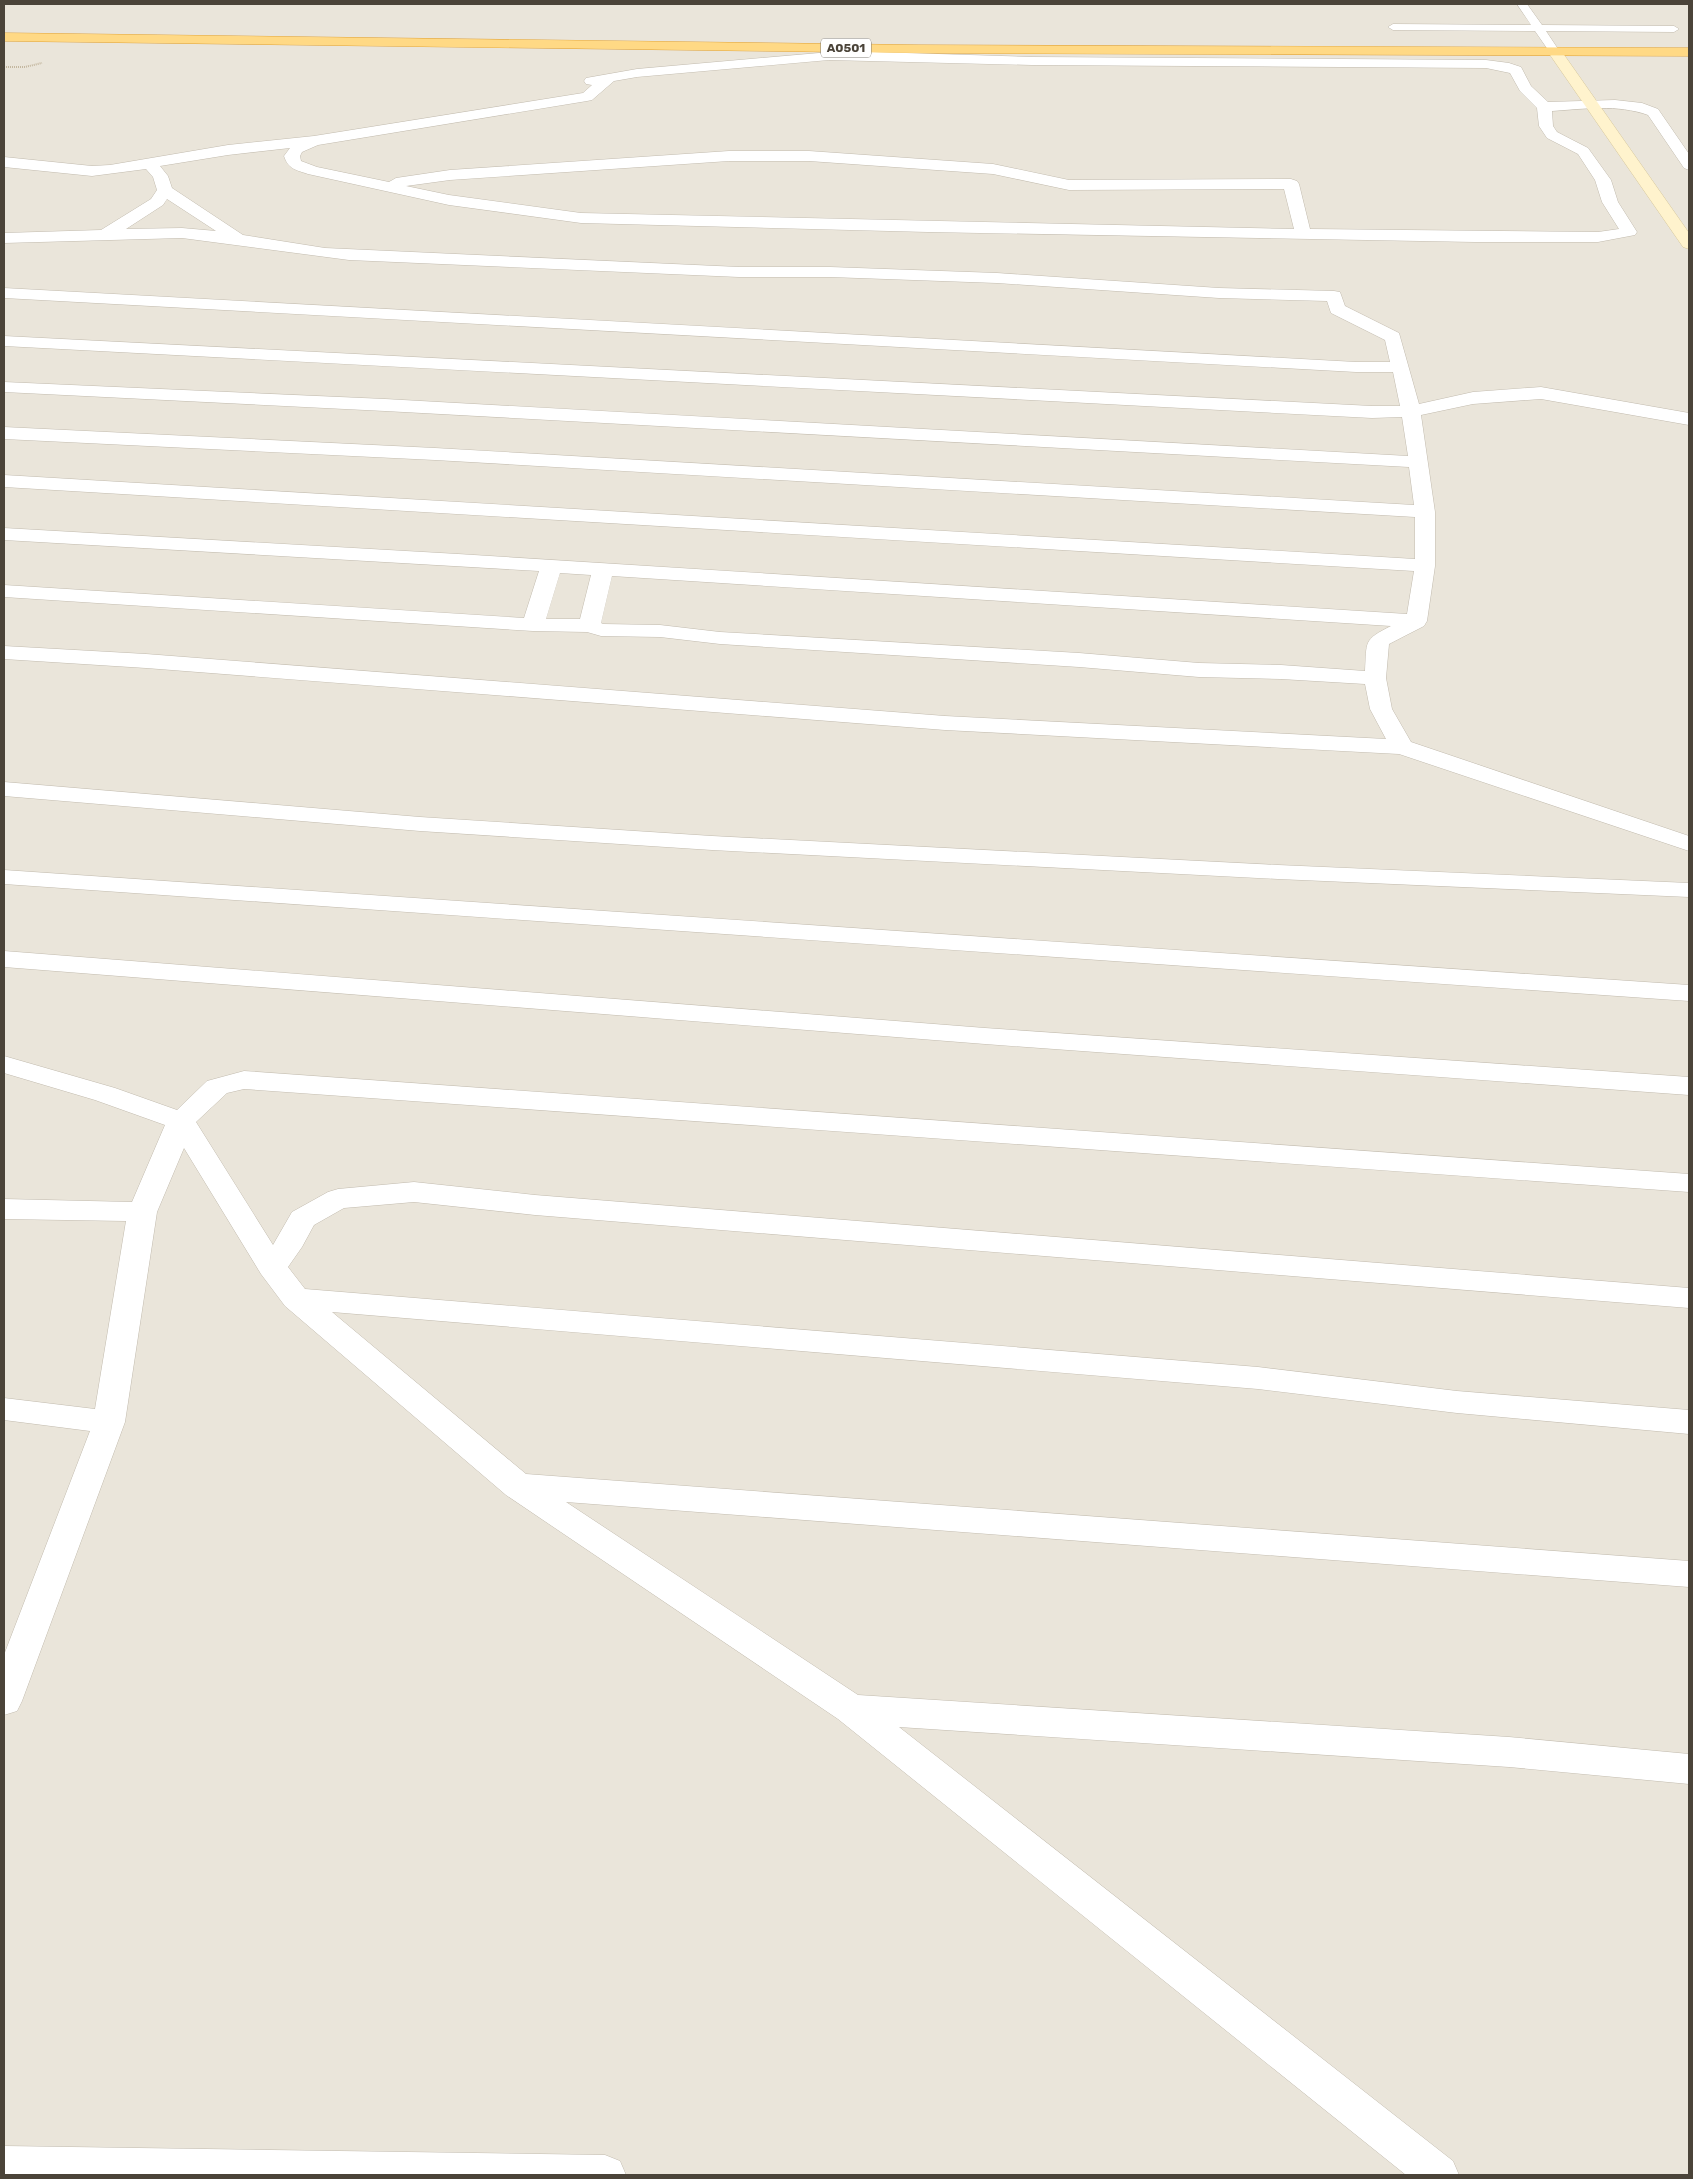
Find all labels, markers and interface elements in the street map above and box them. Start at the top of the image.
road number: A0501 [821,38,871,58]

